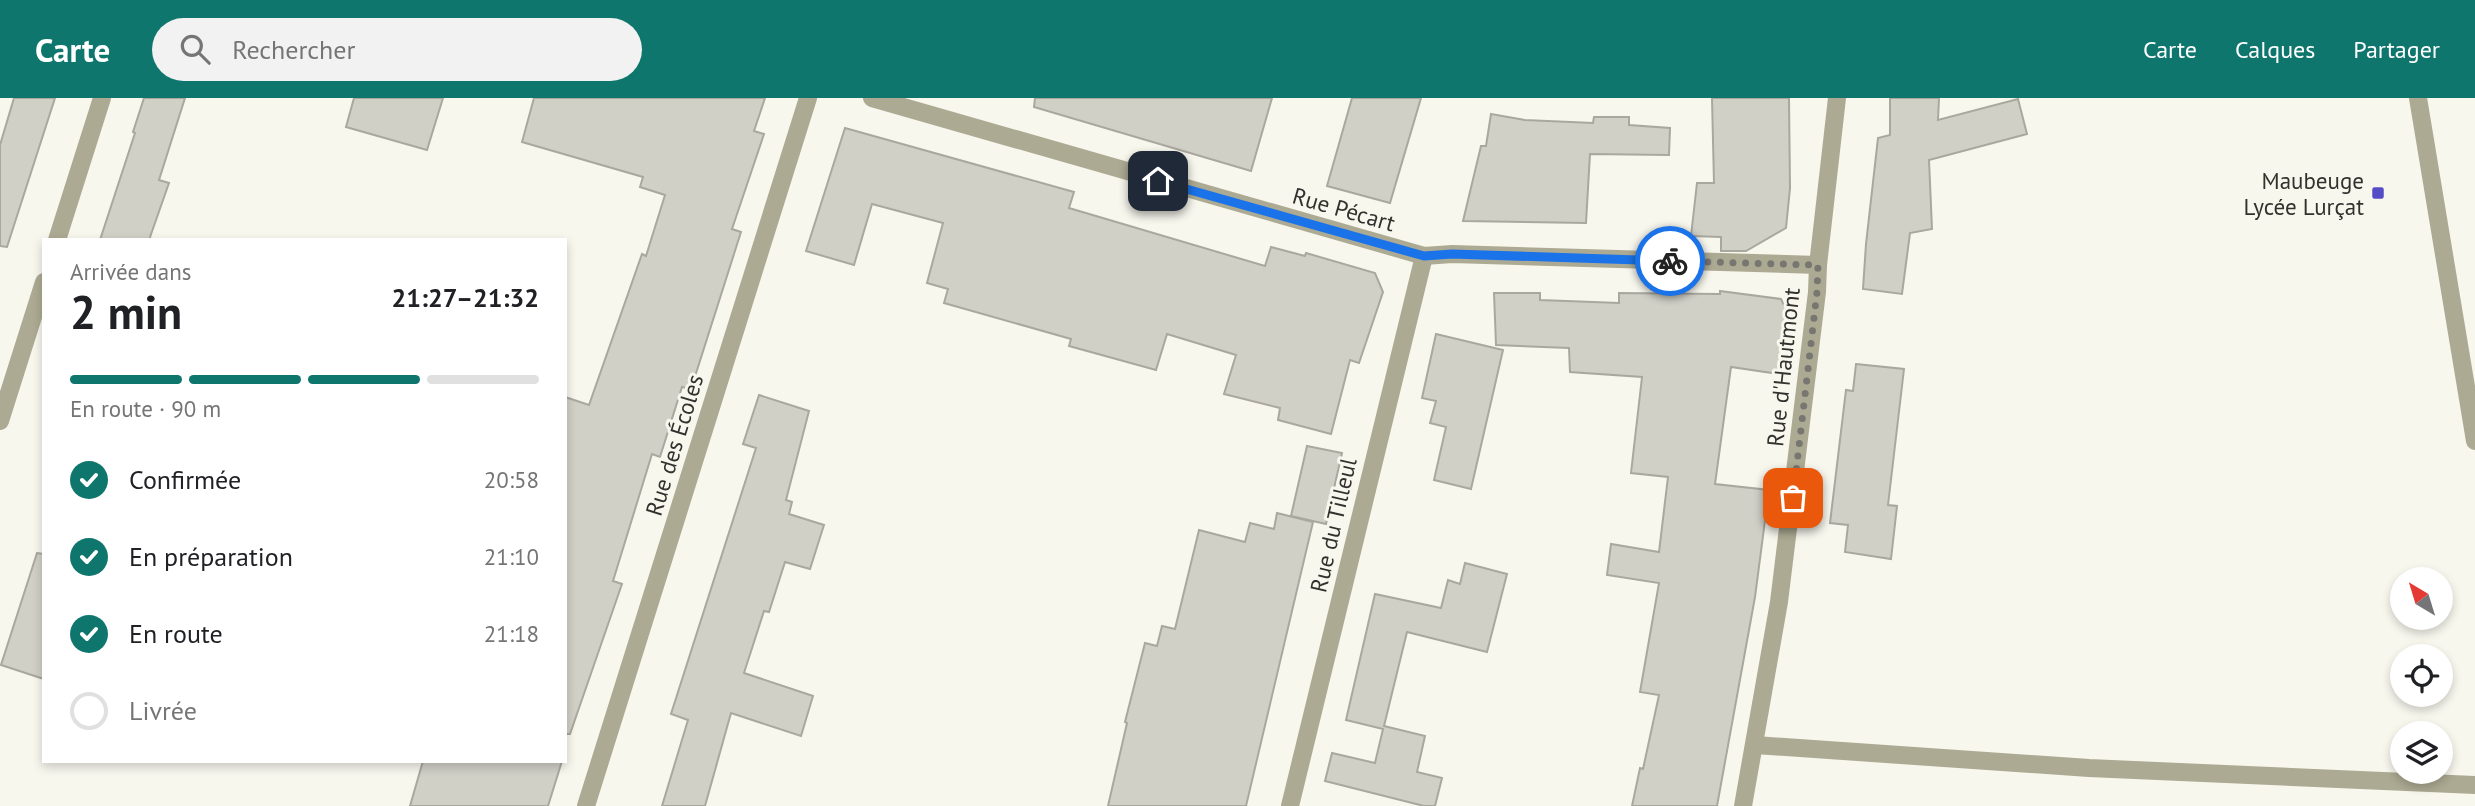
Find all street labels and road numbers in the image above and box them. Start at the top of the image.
street label: Rue Pécart [1289,181,1399,237]
street label: Rue d'Hautmont [1760,286,1806,448]
street label: Rue des Écoles [639,371,709,519]
street label: Rue du Tilleul [1303,455,1363,595]

